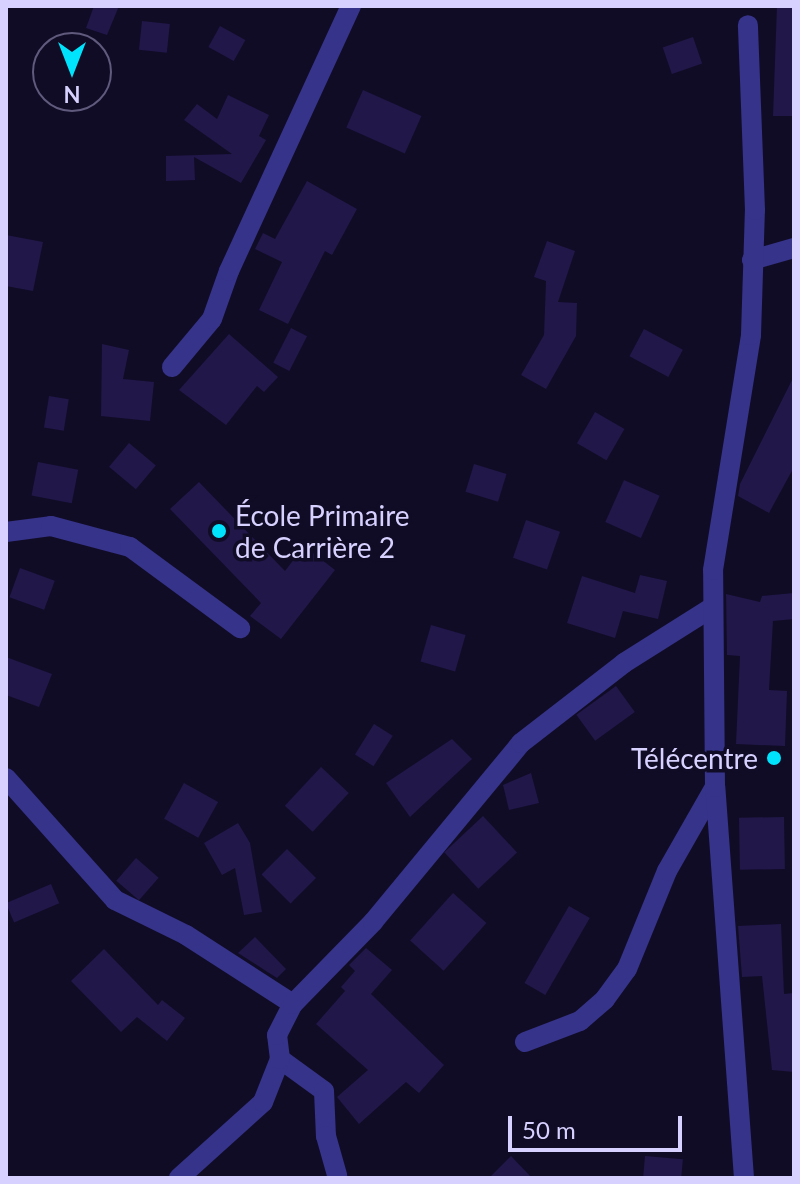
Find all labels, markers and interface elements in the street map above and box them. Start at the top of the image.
north arrow [32,32,112,112]
text: N [64,81,80,108]
place label: École Primaire de Carrière 2 [235,498,410,564]
marker: École Primaire de Carrière 2 [210,522,228,540]
place label: Télécentre [631,741,758,775]
marker: Télécentre [765,749,783,767]
scale bar [512,1100,686,1150]
text: 50 m [522,1115,576,1144]

